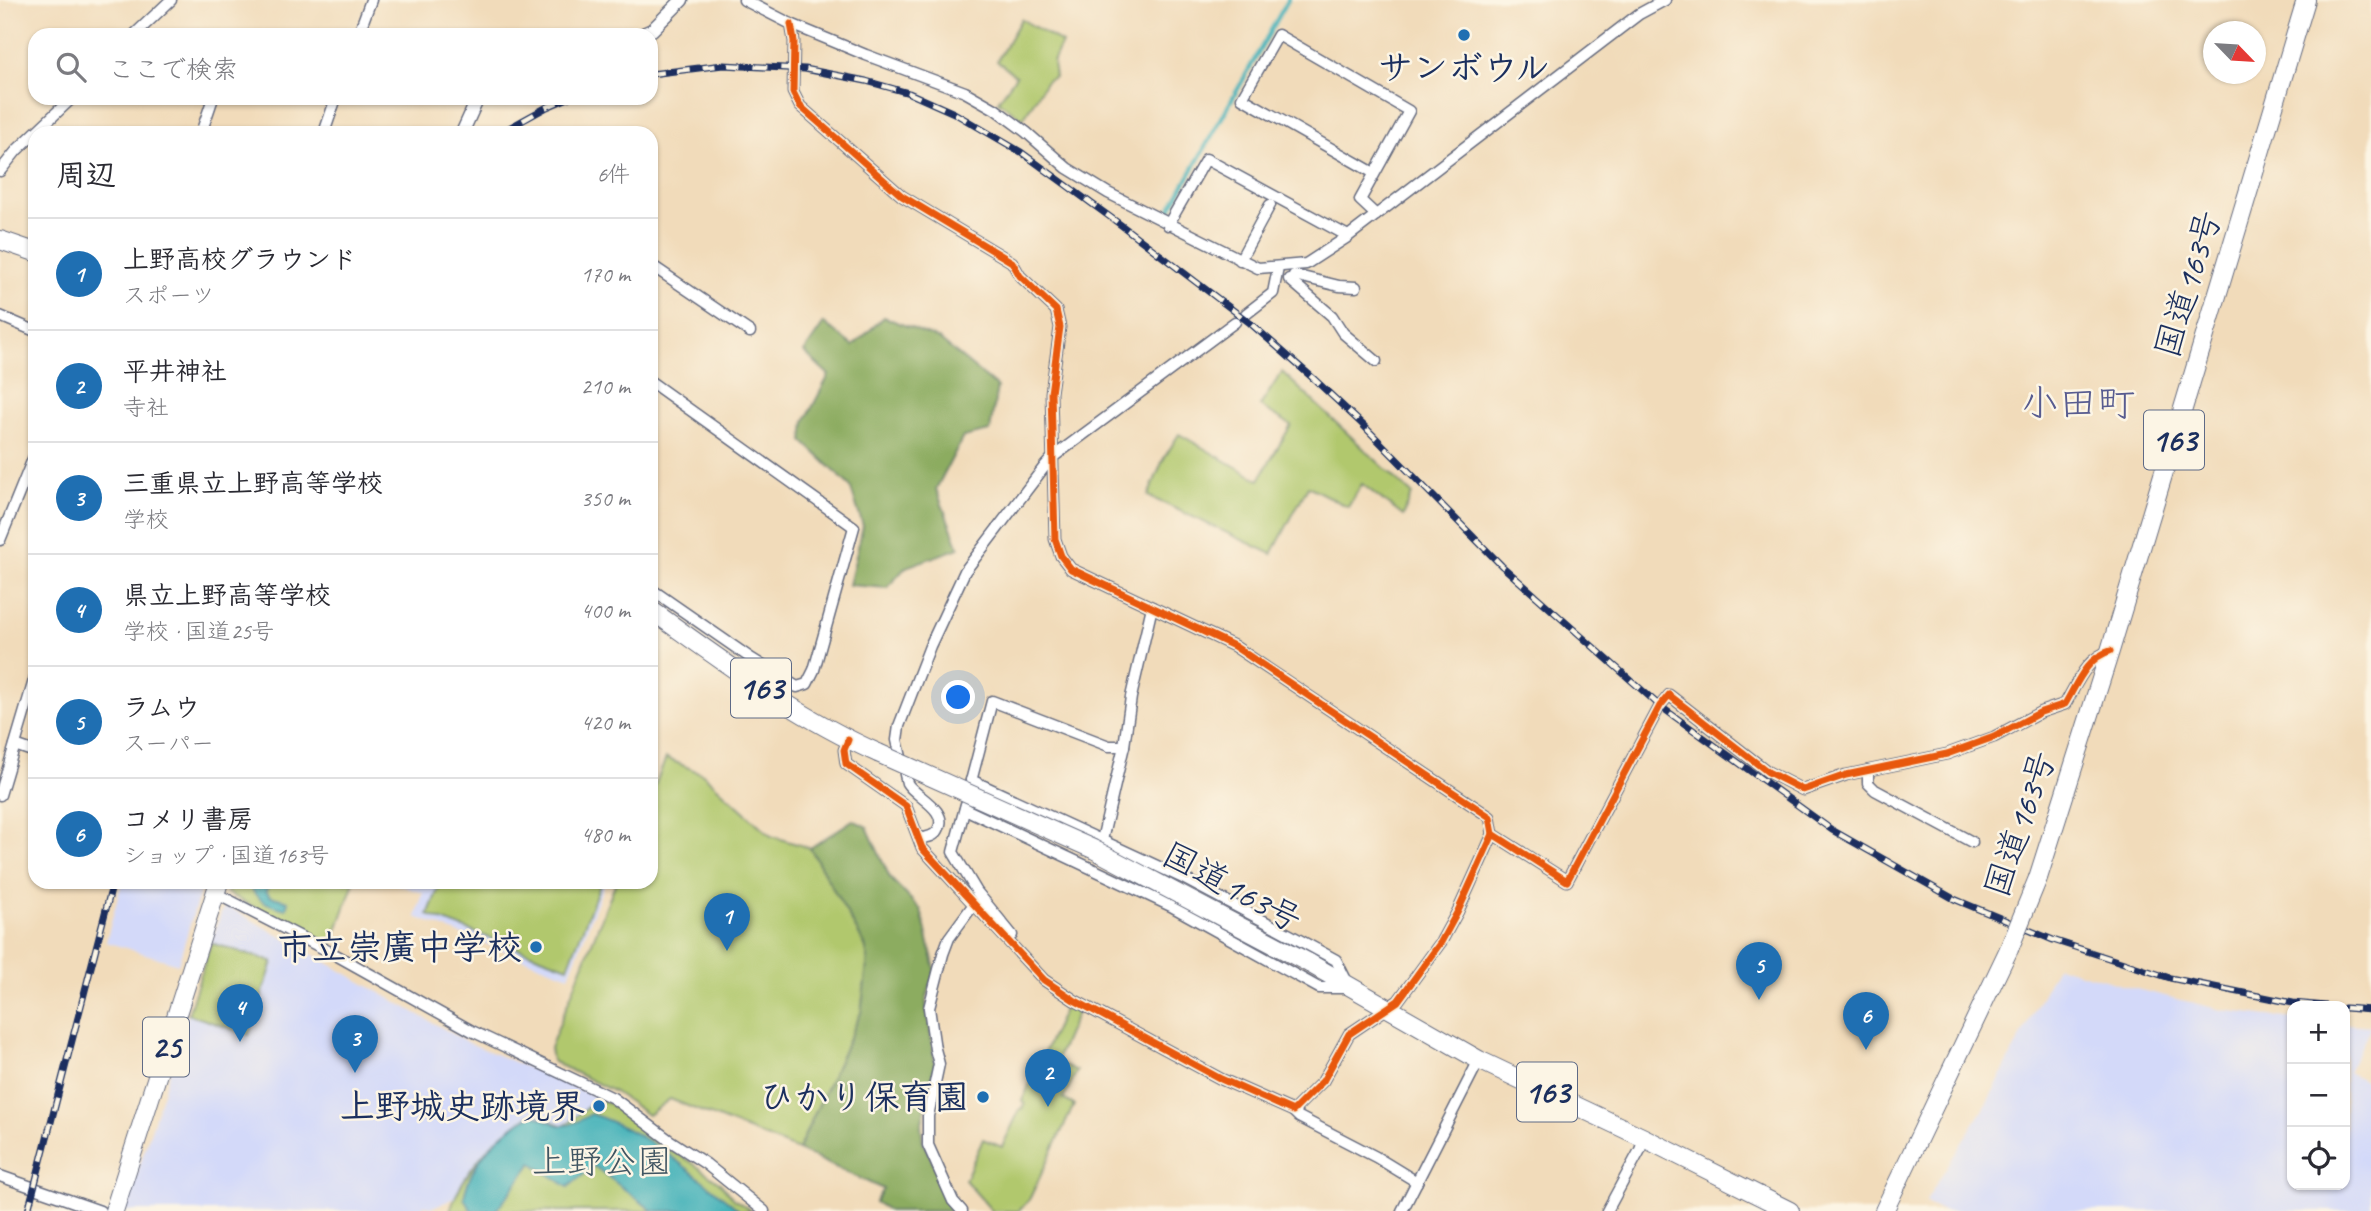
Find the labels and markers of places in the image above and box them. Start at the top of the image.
marker: サンボウル [1456,27,1472,43]
place label: サンボウル [1378,45,1550,90]
pin: 1 [704,893,750,951]
place label: 市立崇廣中学校 [277,925,522,970]
marker: 市立崇廣中学校 [528,939,544,955]
pin: 5 [1736,942,1782,1000]
pin: 4 [217,984,263,1042]
pin: 6 [1843,992,1889,1050]
pin: 3 [332,1015,378,1073]
pin: 2 [1025,1049,1071,1107]
place label: ひかり保育園 [759,1075,969,1120]
place label: 上野城史跡境界 [340,1084,585,1129]
marker: ひかり保育園 [975,1089,991,1105]
marker: 上野城史跡境界 [591,1098,607,1114]

